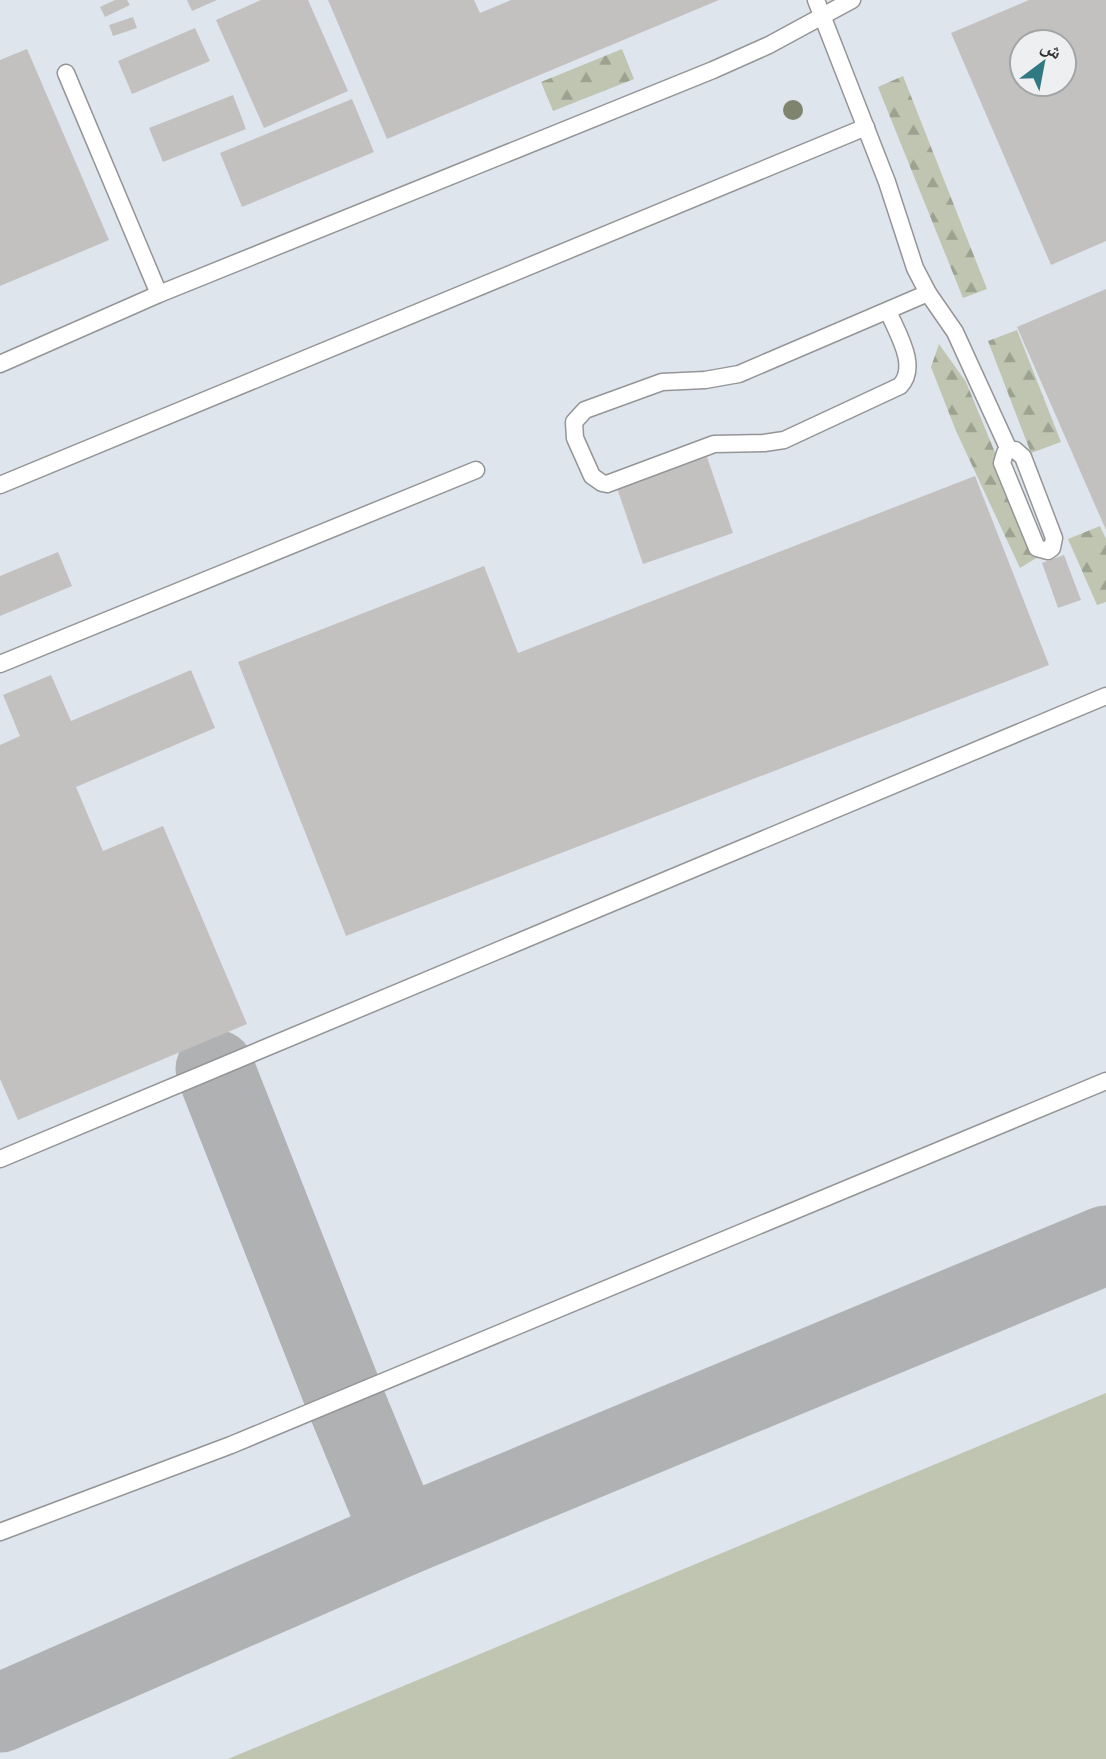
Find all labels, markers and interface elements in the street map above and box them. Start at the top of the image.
north arrow [1008,28,1078,98]
text: ش [1037,35,1066,64]

